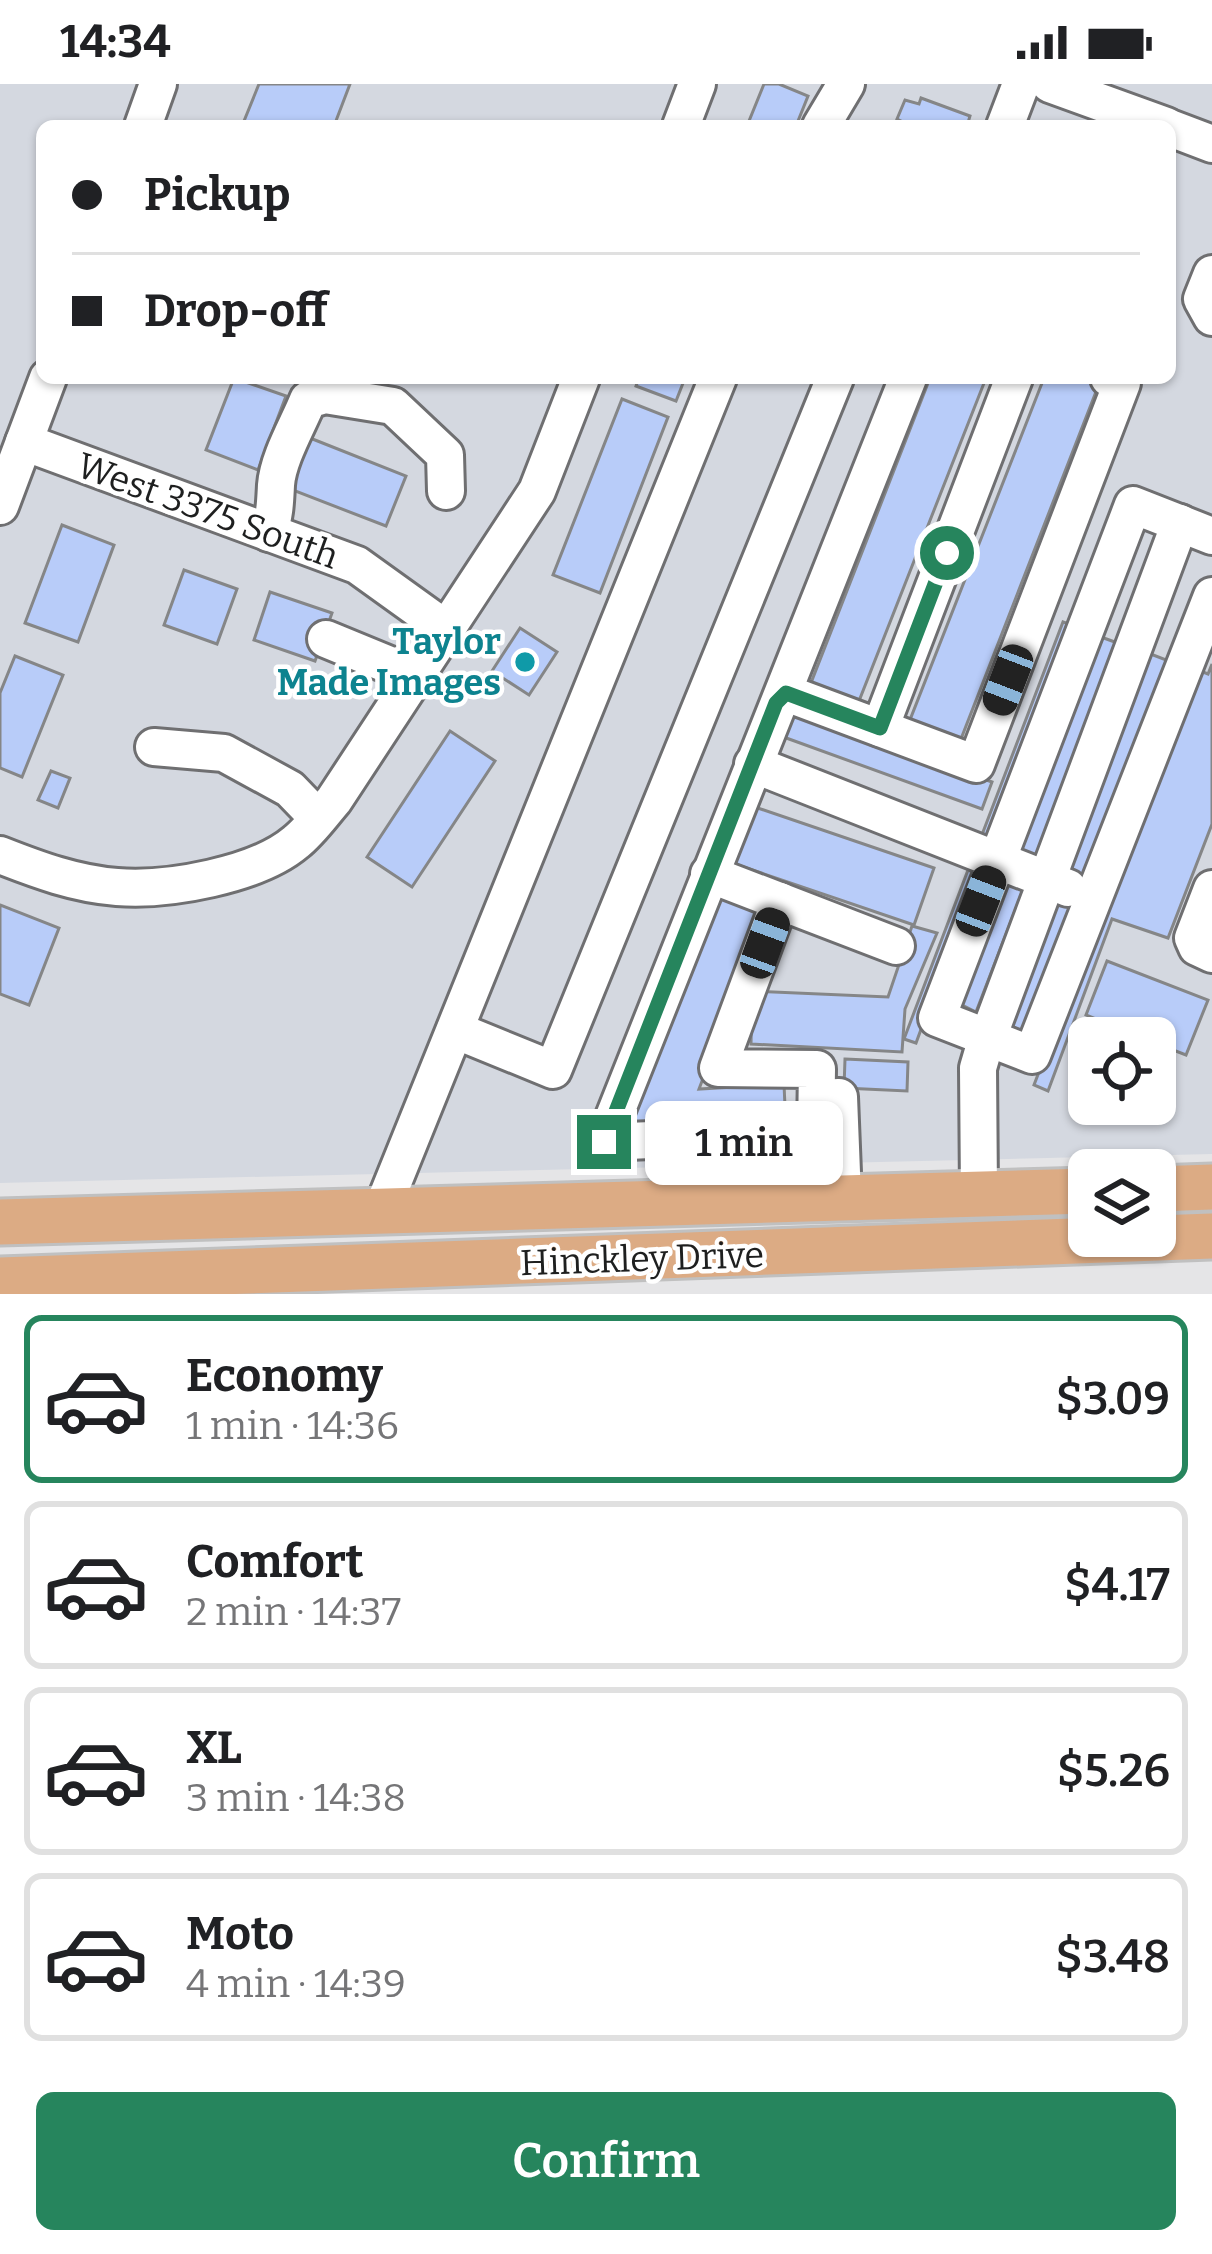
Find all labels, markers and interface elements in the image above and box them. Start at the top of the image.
text: 14:34 [60,15,171,69]
text: Pickup [144,168,290,222]
text: Drop-off [144,284,328,338]
street label: West 3375 South [71,443,344,579]
route start [920,526,974,580]
place label: Taylor Made Images [277,620,501,705]
car [978,640,1038,720]
marker: Taylor Made Images [512,649,538,675]
car [951,861,1011,941]
car [736,903,794,983]
map controls [1068,1017,1176,1257]
button: locate [1068,1017,1176,1125]
callout: 1 min [646,1100,844,1184]
route end [577,1115,631,1169]
text: 1 min [695,1120,793,1166]
button: layers [1068,1149,1176,1257]
street label: Hinckley Drive [519,1233,765,1285]
icon: car [42,1345,150,1453]
text: Economy [186,1349,383,1403]
text: $3.09 [1055,1372,1170,1426]
text: 1 min · 14:36 [186,1403,399,1449]
icon: car [42,1531,150,1639]
text: Comfort [186,1535,364,1589]
text: $4.17 [1064,1558,1170,1612]
text: 2 min · 14:37 [186,1589,401,1635]
icon: car [42,1717,150,1825]
text: XL [186,1721,242,1775]
text: $5.26 [1057,1744,1170,1798]
text: 3 min · 14:38 [186,1775,406,1821]
icon: car [42,1903,150,2011]
text: Moto [186,1907,294,1961]
text: $3.48 [1055,1930,1170,1984]
text: 4 min · 14:39 [186,1961,406,2007]
button: Confirm [36,2092,1176,2230]

